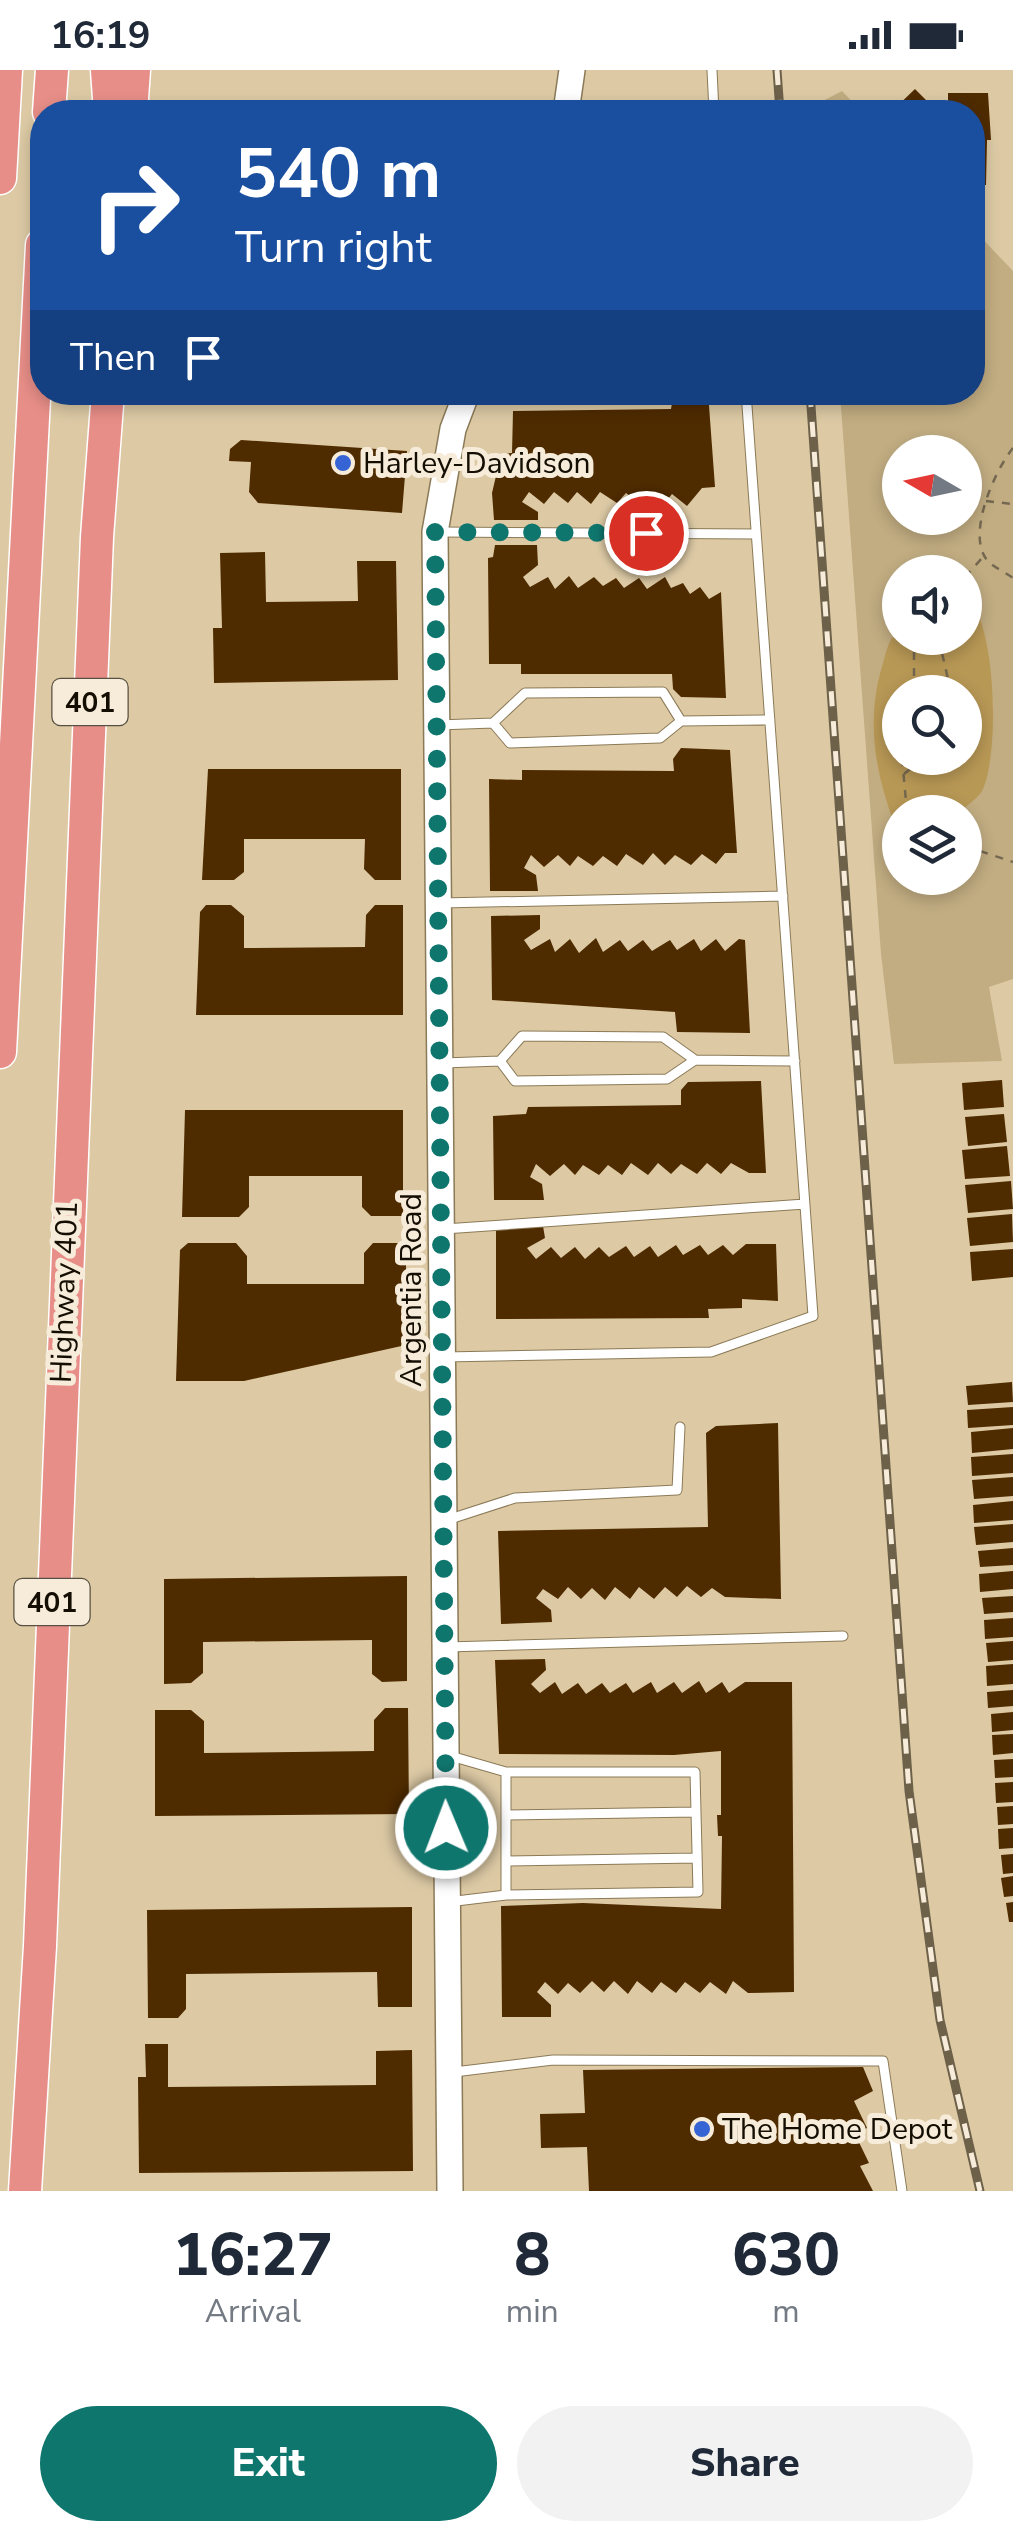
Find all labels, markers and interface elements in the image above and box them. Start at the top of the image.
text: 16:19 [50,10,151,61]
text: 540 m [235,126,441,222]
icon: right [70,140,200,270]
text: Turn right [235,217,432,278]
icon: arrive [176,330,231,385]
text: Then [70,332,156,383]
north arrow [882,435,982,535]
map controls [882,435,982,895]
place label: Harley-Davidson [363,443,591,484]
marker: Harley-Davidson [332,452,354,474]
pin [604,491,689,576]
icon: arrive [619,506,674,561]
button: sound [882,555,982,655]
button: search [882,675,982,775]
road number: 401 [52,679,128,725]
button: layers [882,795,982,895]
street label: Argentia Road [391,1193,432,1387]
street label: Highway 401 [41,1200,88,1384]
road number: 401 [15,1579,90,1625]
position arrow [394,1776,498,1880]
place label: The Home Depot [722,2109,953,2150]
marker: The Home Depot [691,2118,713,2140]
text: 16:27 [173,2214,333,2296]
text: 8 [514,2214,550,2296]
text: 630 [732,2214,840,2296]
text: Arrival [205,2290,301,2333]
text: min [506,2290,559,2333]
text: m [772,2290,800,2333]
button: Exit [40,2406,497,2521]
button: Share [517,2406,973,2521]

